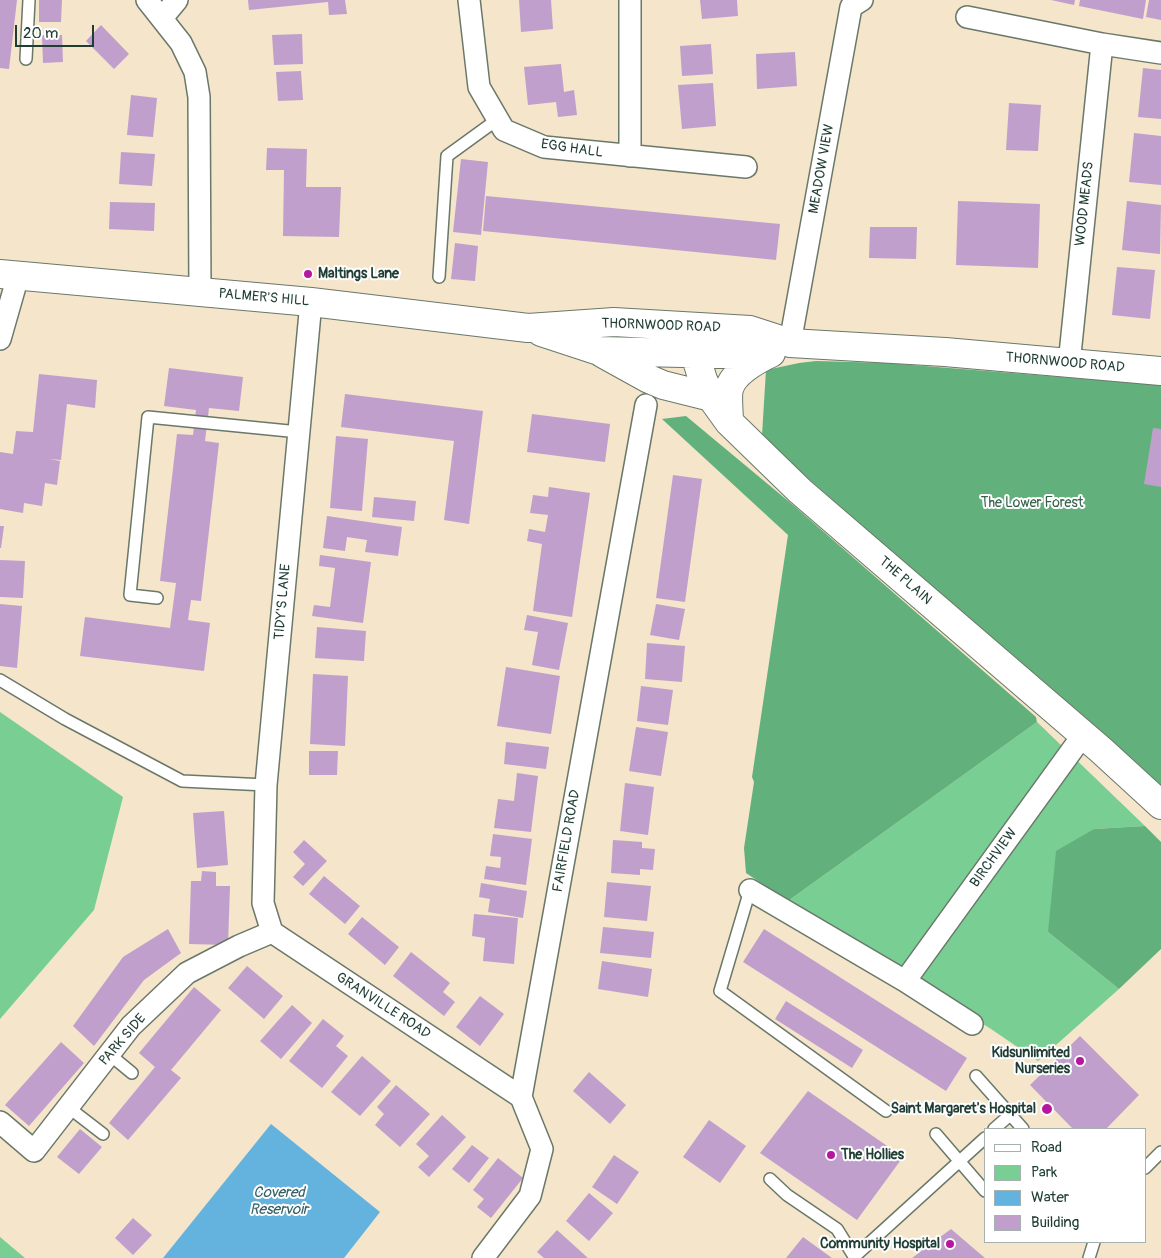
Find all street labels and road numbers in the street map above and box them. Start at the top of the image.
street label: MEADOW VIEW [806,123,838,215]
street label: EGG HALL [540,136,604,162]
street label: WOOD MEADS [1072,161,1098,247]
street label: PALMER'S HILL [218,286,310,310]
street label: THORNWOOD ROAD [601,316,721,336]
street label: THORNWOOD ROAD [1005,349,1125,377]
street label: THE PLAIN [875,553,935,609]
street label: TIDY'S LANE [271,563,295,641]
street label: FAIRFIELD ROAD [550,788,584,894]
street label: BIRCHVIEW [967,825,1021,891]
street label: GRANVILLE ROAD [333,969,433,1043]
street label: PARK SIDE [96,1011,150,1069]

